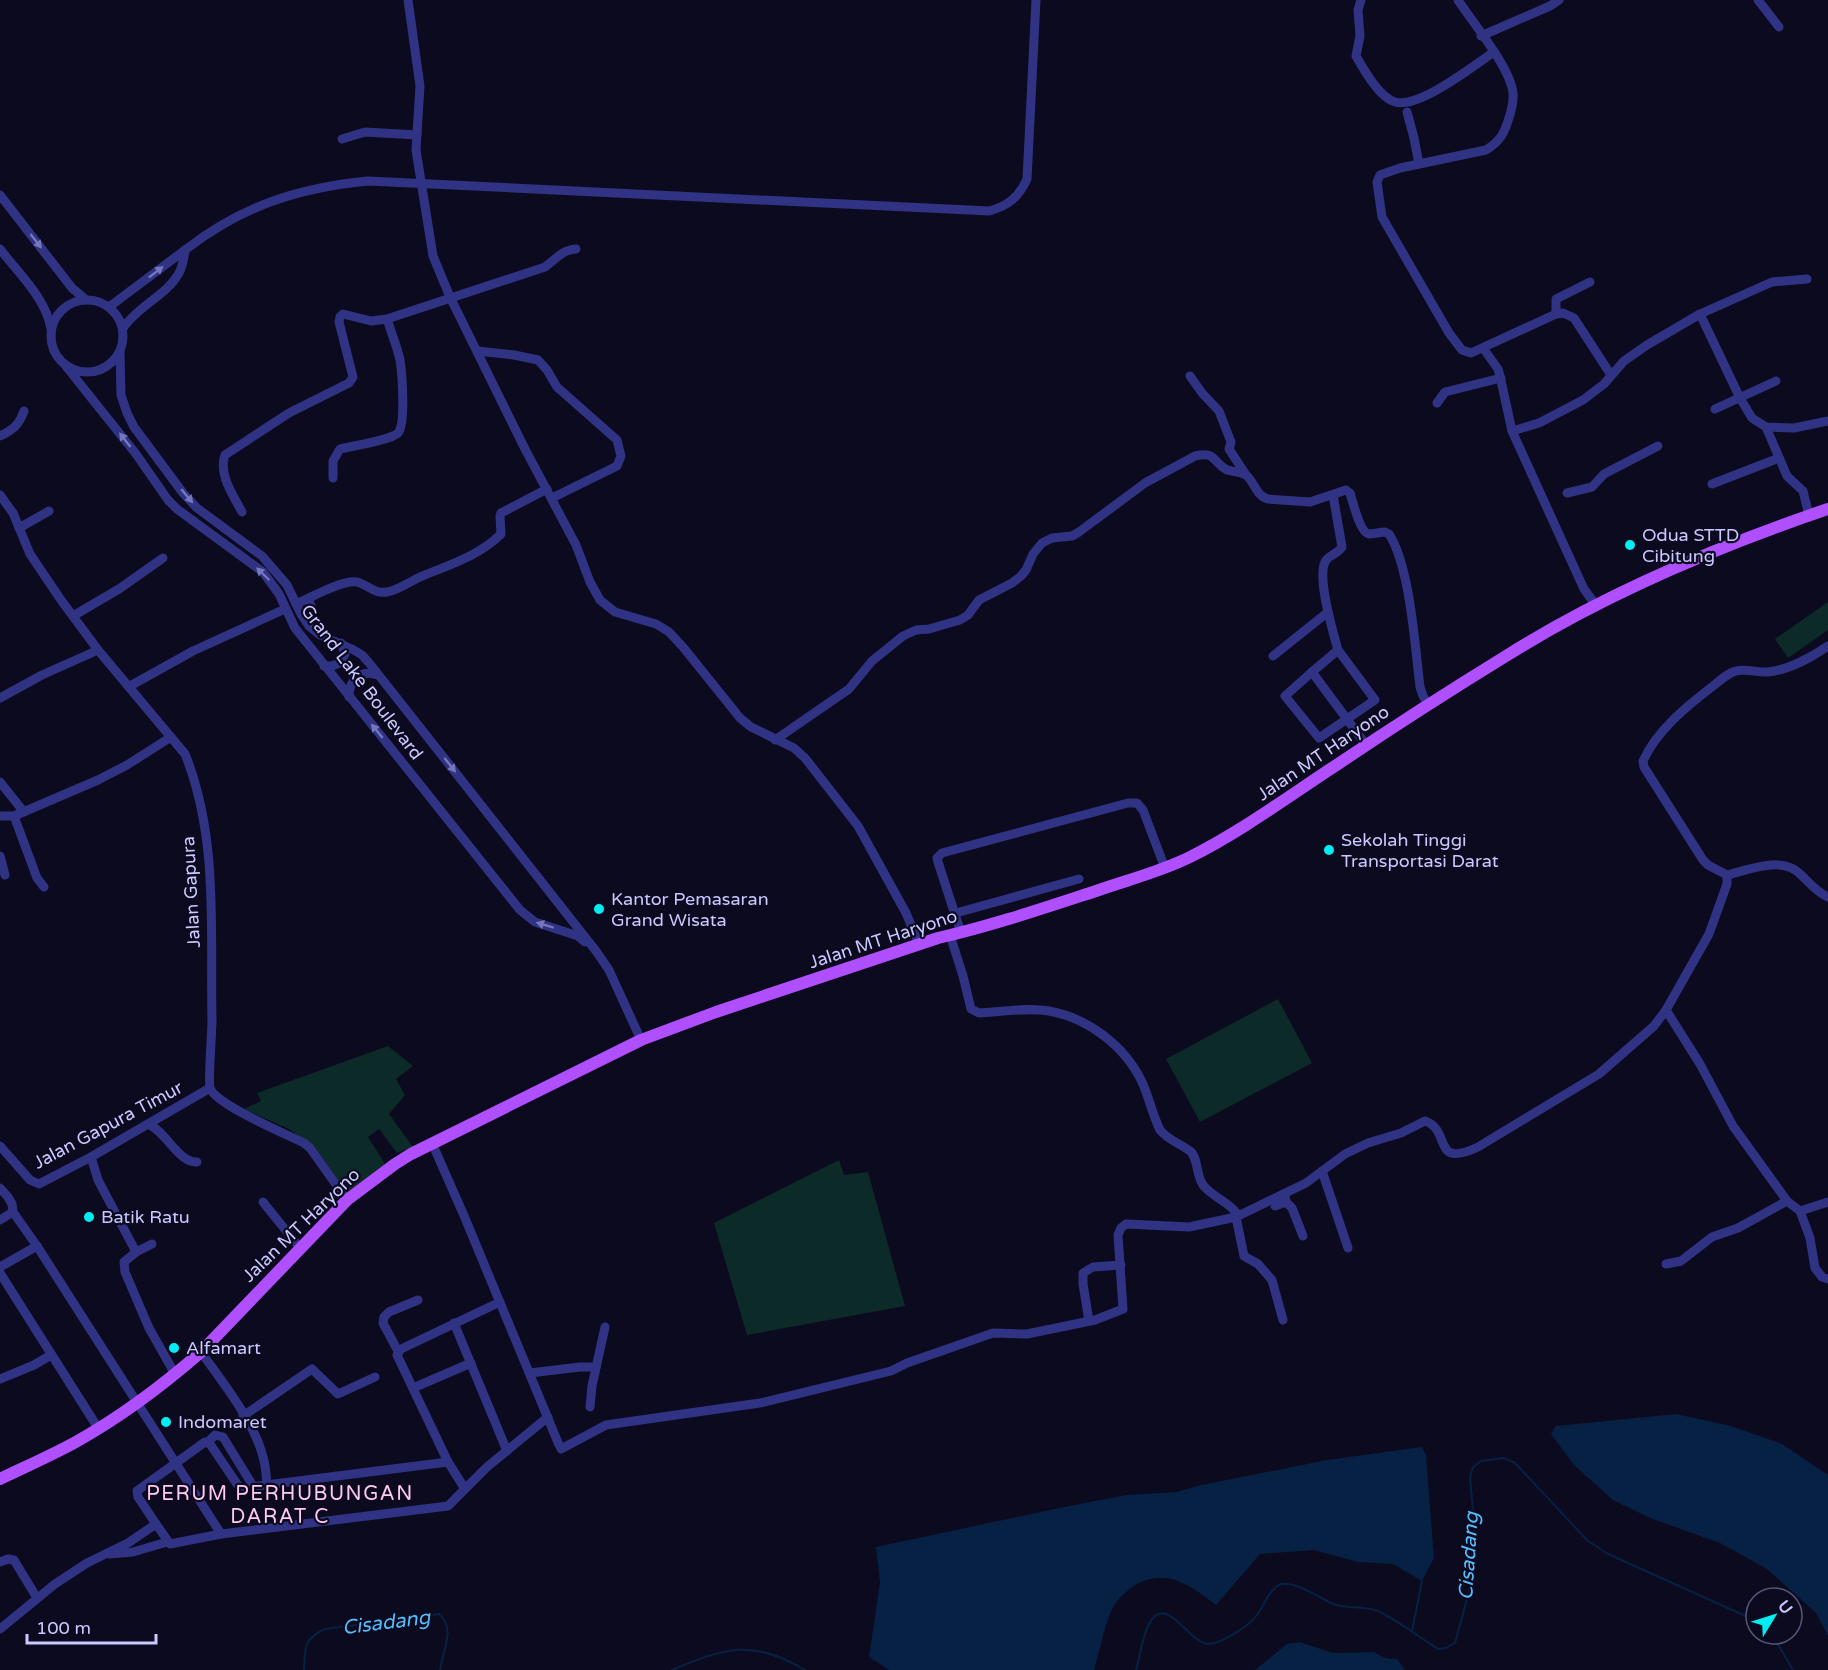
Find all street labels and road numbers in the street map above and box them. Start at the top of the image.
street label: Grand Lake Boulevard [296,600,428,764]
street label: Jalan MT Haryono [1253,701,1393,805]
street label: Jalan Gapura [177,836,205,948]
street label: Jalan MT Haryono [806,905,960,973]
street label: Jalan Gapura Timur [30,1076,187,1174]
street label: Jalan MT Haryono [238,1163,364,1287]

